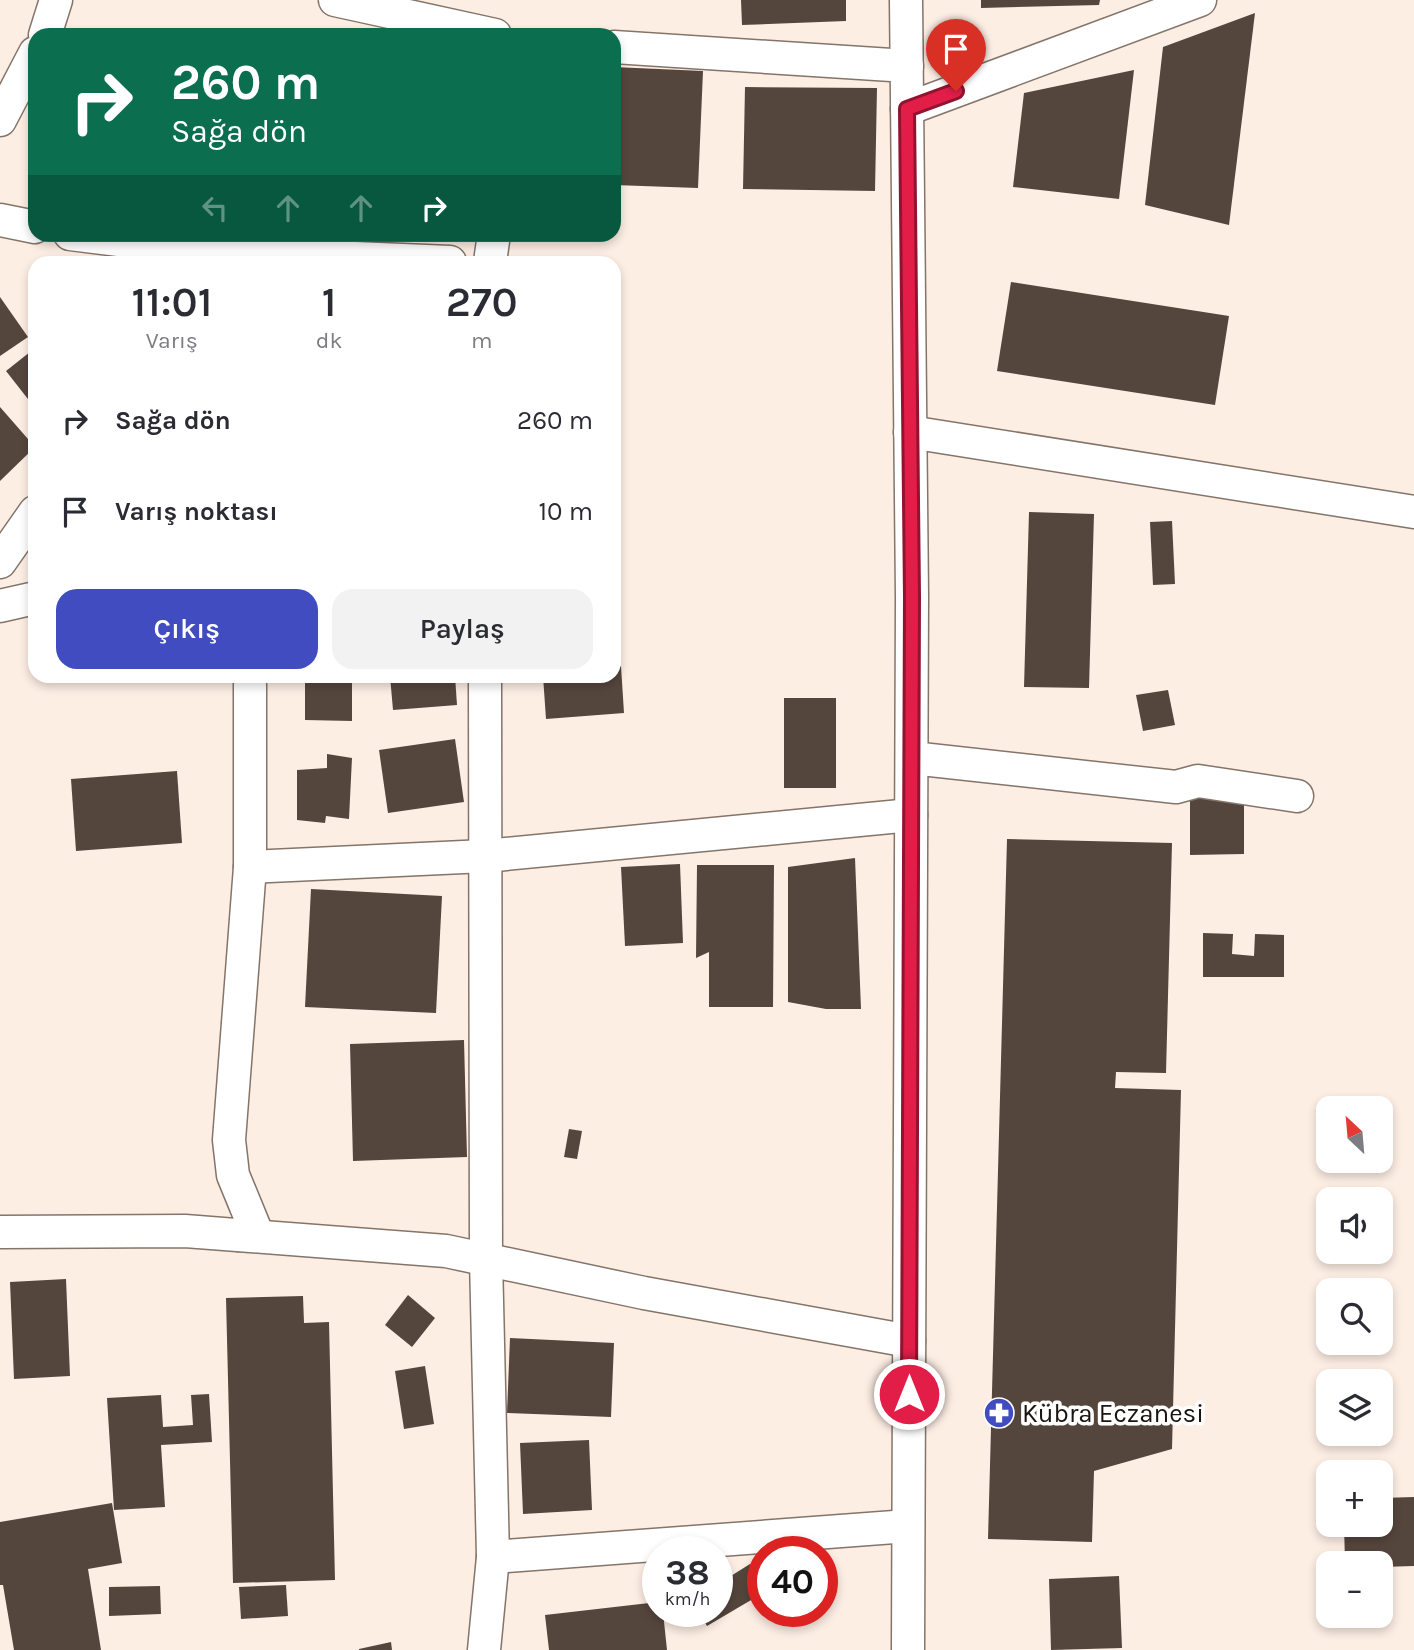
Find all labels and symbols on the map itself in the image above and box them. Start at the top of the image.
pin [926,19,986,91]
north arrow [1316,1096,1393,1172]
position arrow [872,1357,946,1431]
pharmacy icon: Kübra Eczanesi [982,1396,1016,1430]
place label: Kübra Eczanesi [1022,1398,1204,1429]
speed limit sign: 40 [747,1536,838,1627]

